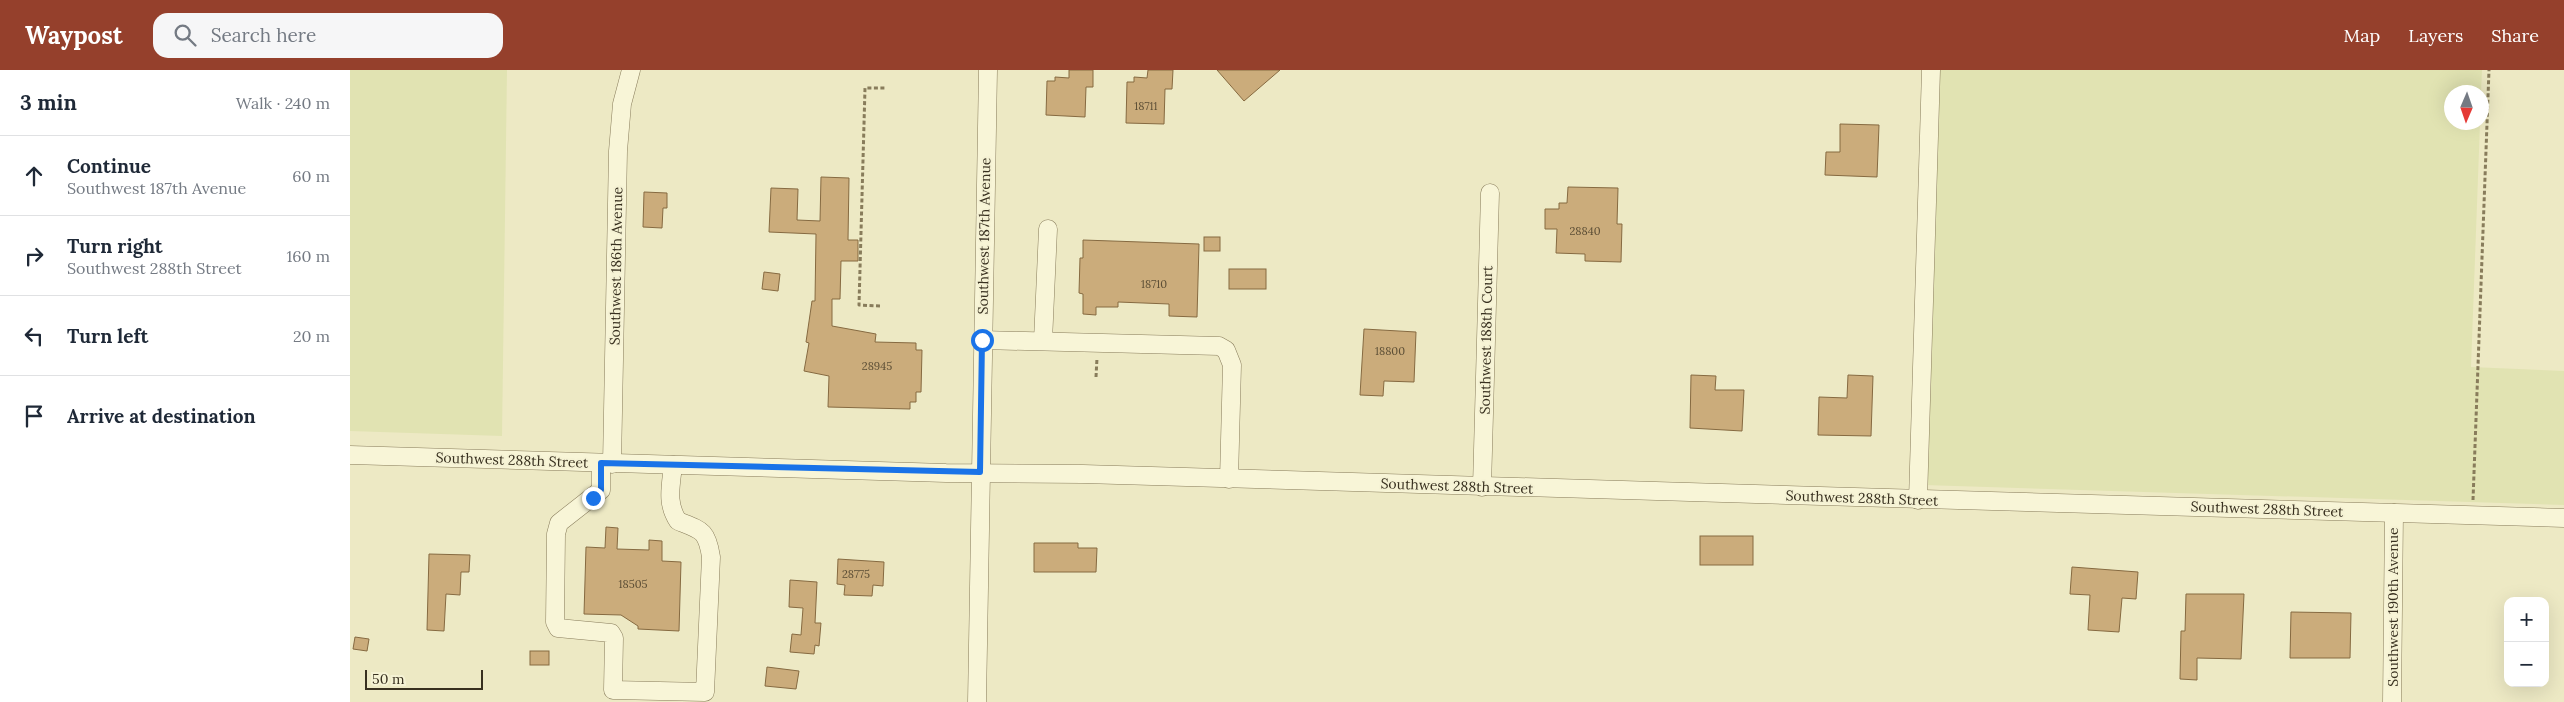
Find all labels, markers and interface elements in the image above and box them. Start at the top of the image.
search box [153,13,503,58]
text: Waypost [25,20,123,51]
icon: search [171,21,199,49]
text: Search here [211,23,316,47]
text: Map [2344,24,2380,47]
text: Layers [2408,24,2463,47]
text: Share [2491,24,2539,47]
north arrow [2444,85,2489,130]
text: 3 min [20,89,77,116]
text: Walk · 240 m [236,93,330,113]
house number: 18711 [1134,99,1158,113]
text: Continue [67,154,151,178]
street label: Southwest 187th Avenue [974,157,994,315]
icon: ahead [20,162,48,190]
text: 60 m [292,166,330,186]
text: Southwest 187th Avenue [67,178,246,198]
street label: Southwest 186th Avenue [606,186,626,345]
house number: 28840 [1569,224,1601,238]
text: Turn right [67,234,163,258]
icon: right [20,242,48,270]
text: 160 m [286,246,330,266]
text: Southwest 288th Street [67,258,242,278]
street label: Southwest 188th Court [1476,265,1496,414]
house number: 18710 [1141,277,1167,291]
icon: left [20,322,48,350]
text: Turn left [67,324,148,348]
text: 20 m [293,326,330,346]
route start [971,329,994,352]
house number: 18800 [1375,344,1405,358]
house number: 28945 [862,359,892,373]
icon: arrive [20,402,48,430]
text: Arrive at destination [67,404,256,428]
street label: Southwest 288th Street [435,448,589,472]
street label: Southwest 288th Street [1380,474,1534,498]
street label: Southwest 288th Street [1785,486,1939,510]
route end [582,487,605,510]
street label: Southwest 288th Street [2190,497,2344,521]
street label: Southwest 190th Avenue [2384,527,2402,687]
house number: 28775 [842,567,870,581]
house number: 18505 [618,577,648,591]
map controls [2504,597,2549,687]
button: + [2504,597,2549,642]
button: − [2504,642,2549,687]
scale bar [365,667,482,690]
text: 50 m [372,670,405,688]

